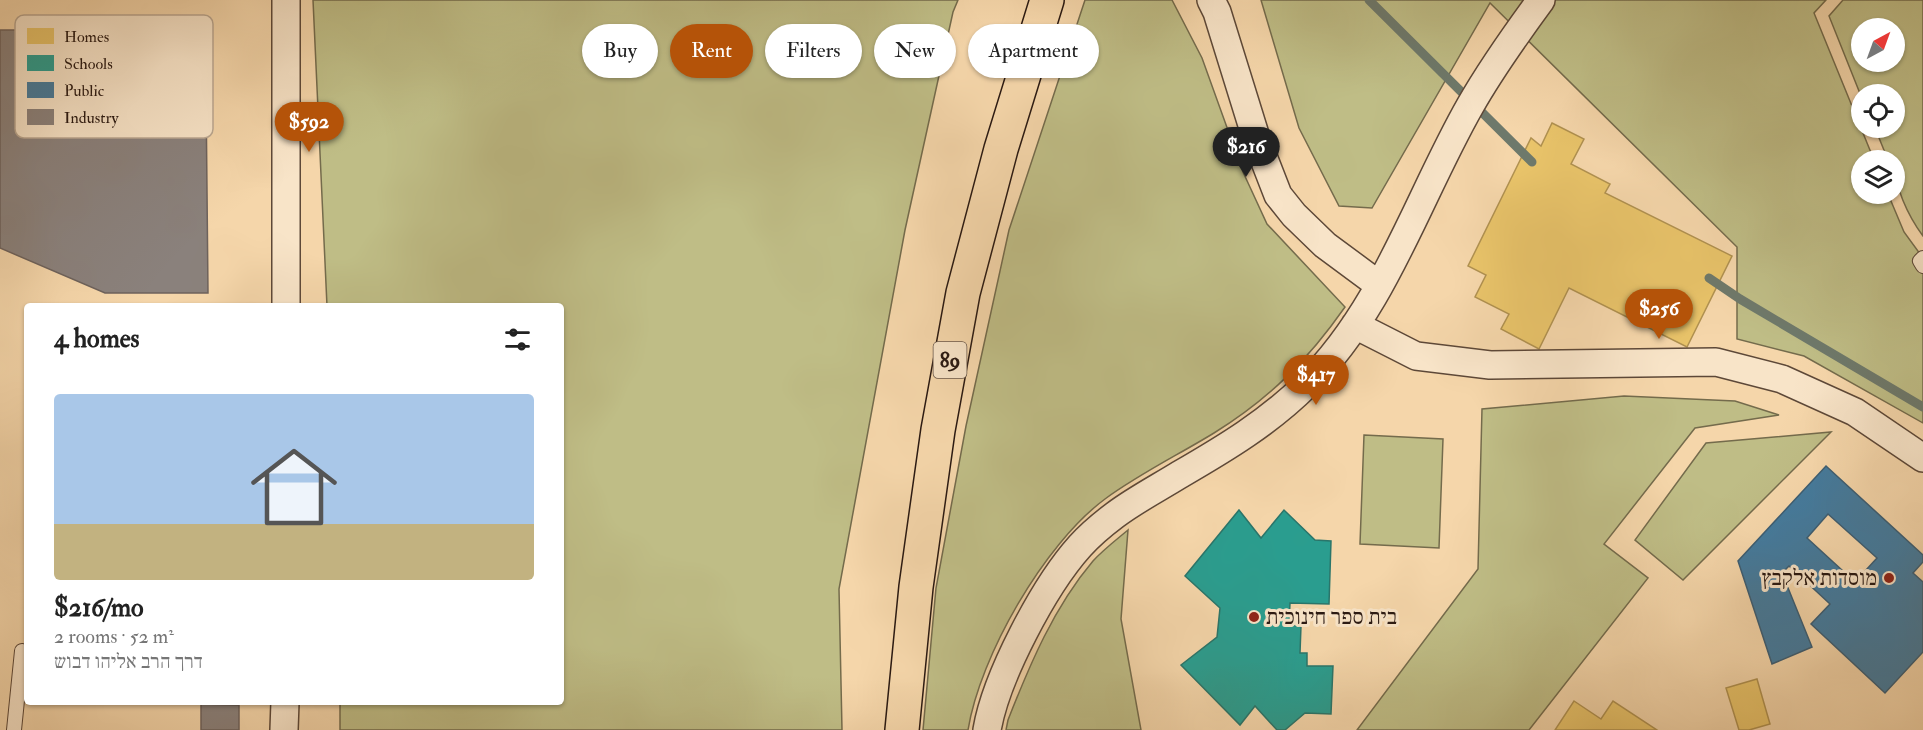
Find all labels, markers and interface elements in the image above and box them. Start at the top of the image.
legend [15,15,213,138]
north arrow [1851,18,1905,72]
map controls [1851,18,1905,204]
chip: Buy [582,24,658,78]
chip: Rent [670,24,753,78]
chip: Filters [765,24,862,78]
chip: New [874,24,956,78]
chip: Apartment [968,24,1099,78]
text: Homes [64,27,109,47]
text: Schools [64,54,113,74]
text: Public [64,81,105,101]
button: locate [1851,84,1905,138]
pin: $592 [273,102,345,153]
text: Industry [64,108,119,128]
text: $592 [289,109,329,134]
pin: $216 [1210,127,1282,178]
text: $216 [1227,134,1265,159]
button: layers [1851,150,1905,204]
pin: $256 [1623,289,1695,340]
text: $256 [1639,296,1679,321]
text: 4 homes [54,323,140,355]
icon: filters [501,323,534,356]
road number: 89 [934,342,966,378]
pin: $417 [1280,355,1352,406]
text: $417 [1297,362,1335,387]
icon: home [240,433,348,541]
place label: מוסדות אלקבץ [1762,564,1877,592]
marker: מוסדות אלקבץ [1882,571,1896,585]
text: $216/mo [54,592,144,624]
place label: בית ספר חינוכית [1266,603,1397,631]
marker: בית ספר חינוכית [1247,610,1261,624]
text: 2 rooms · 52 m² [54,624,174,649]
text: דרך הרב אליהו דבוש [54,649,203,674]

